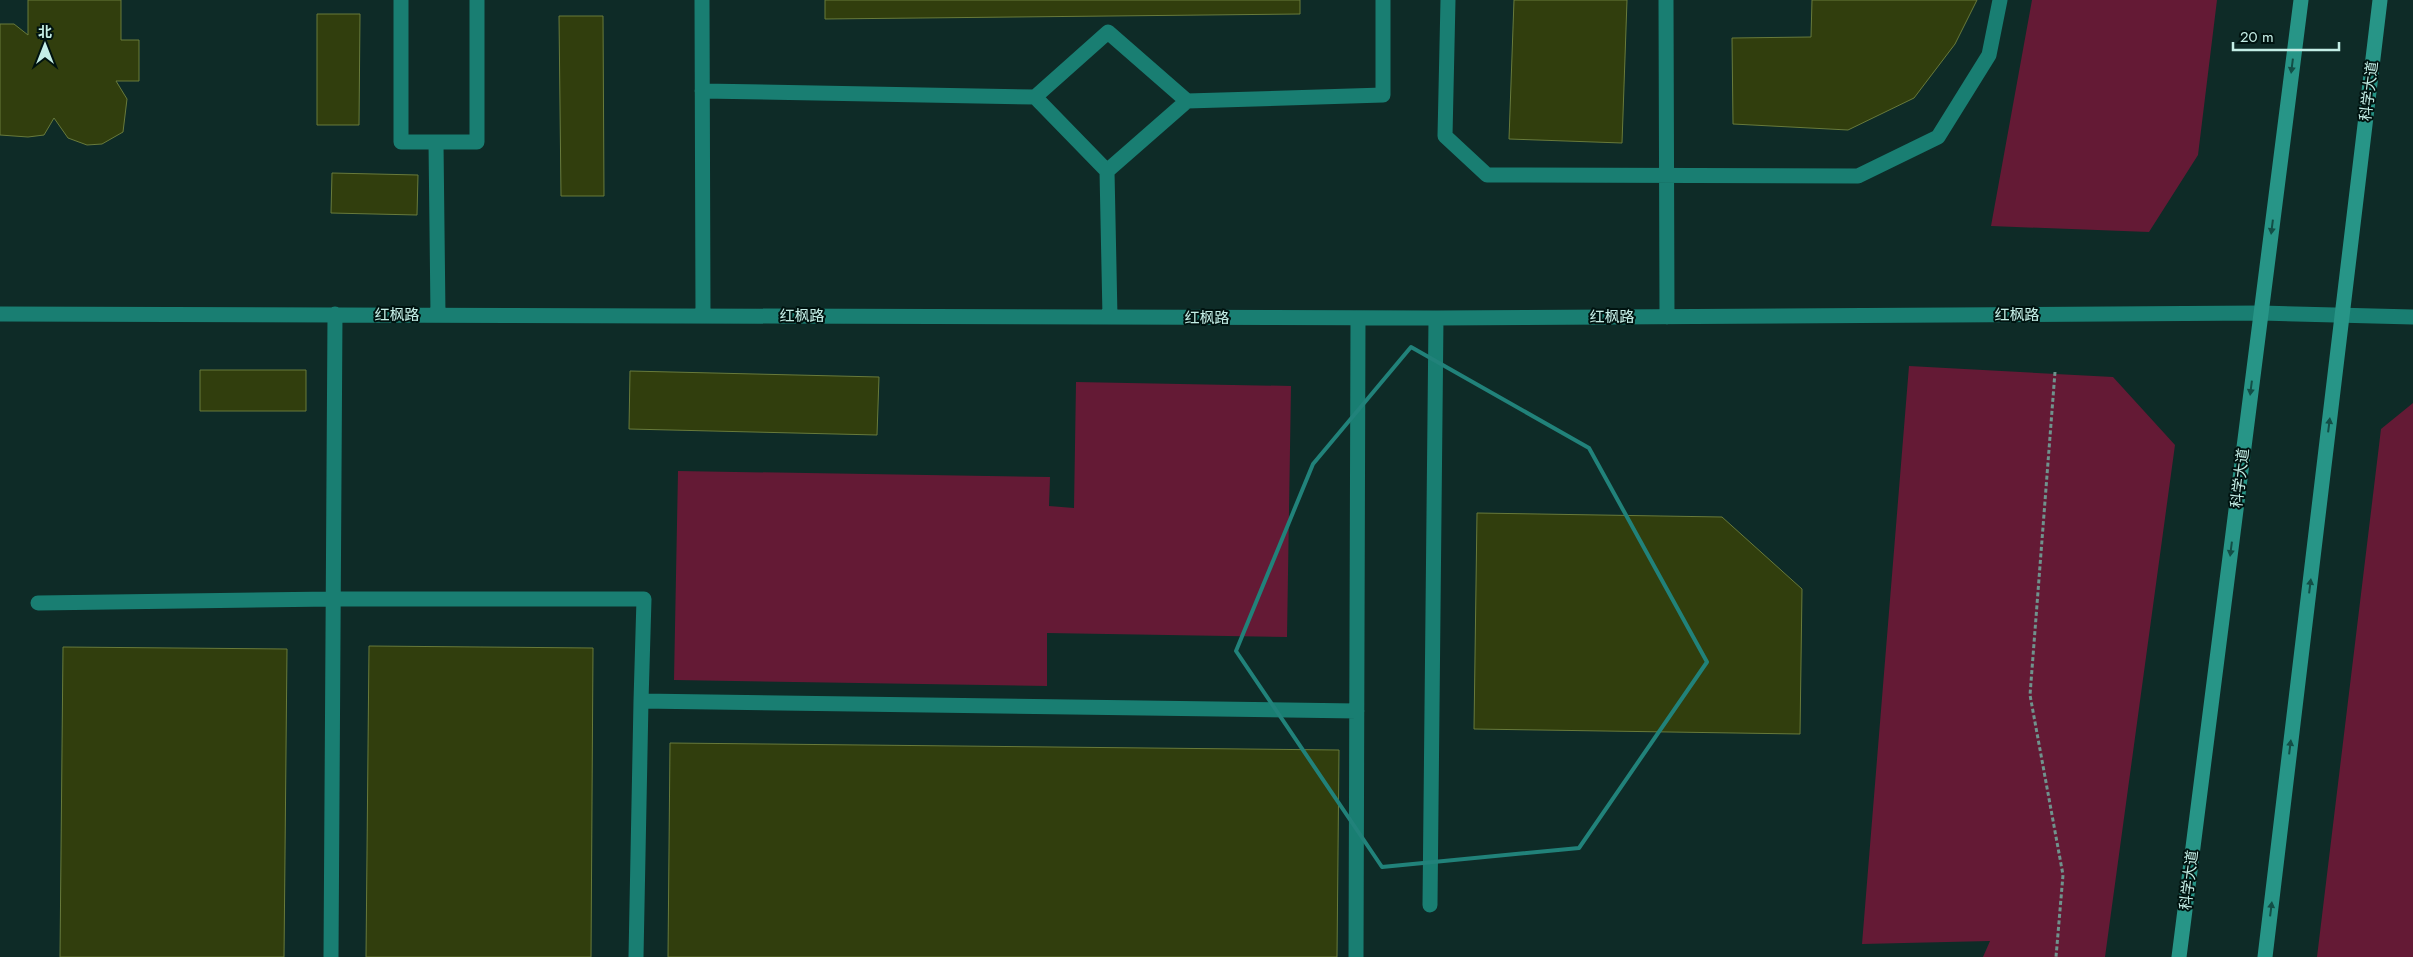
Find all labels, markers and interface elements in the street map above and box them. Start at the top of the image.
north arrow [20,20,70,70]
scale bar [2233,20,2339,52]
text: 北 [38,22,52,42]
text: 20 m [2240,26,2274,48]
one-way arrow [2288,58,2296,74]
street label: 科学大道 [2354,60,2384,122]
one-way arrow [2268,219,2276,235]
street label: 红枫路 [374,304,420,326]
street label: 红枫路 [1994,304,2040,326]
street label: 红枫路 [779,305,825,327]
street label: 红枫路 [1589,306,1635,328]
street label: 红枫路 [1184,307,1230,329]
one-way arrow [2247,380,2255,396]
one-way arrow [2325,416,2333,432]
street label: 科学大道 [2225,447,2255,509]
one-way arrow [2227,542,2235,558]
one-way arrow [2306,578,2314,594]
one-way arrow [2286,739,2294,755]
street label: 科学大道 [2174,849,2204,911]
one-way arrow [2267,900,2275,916]

